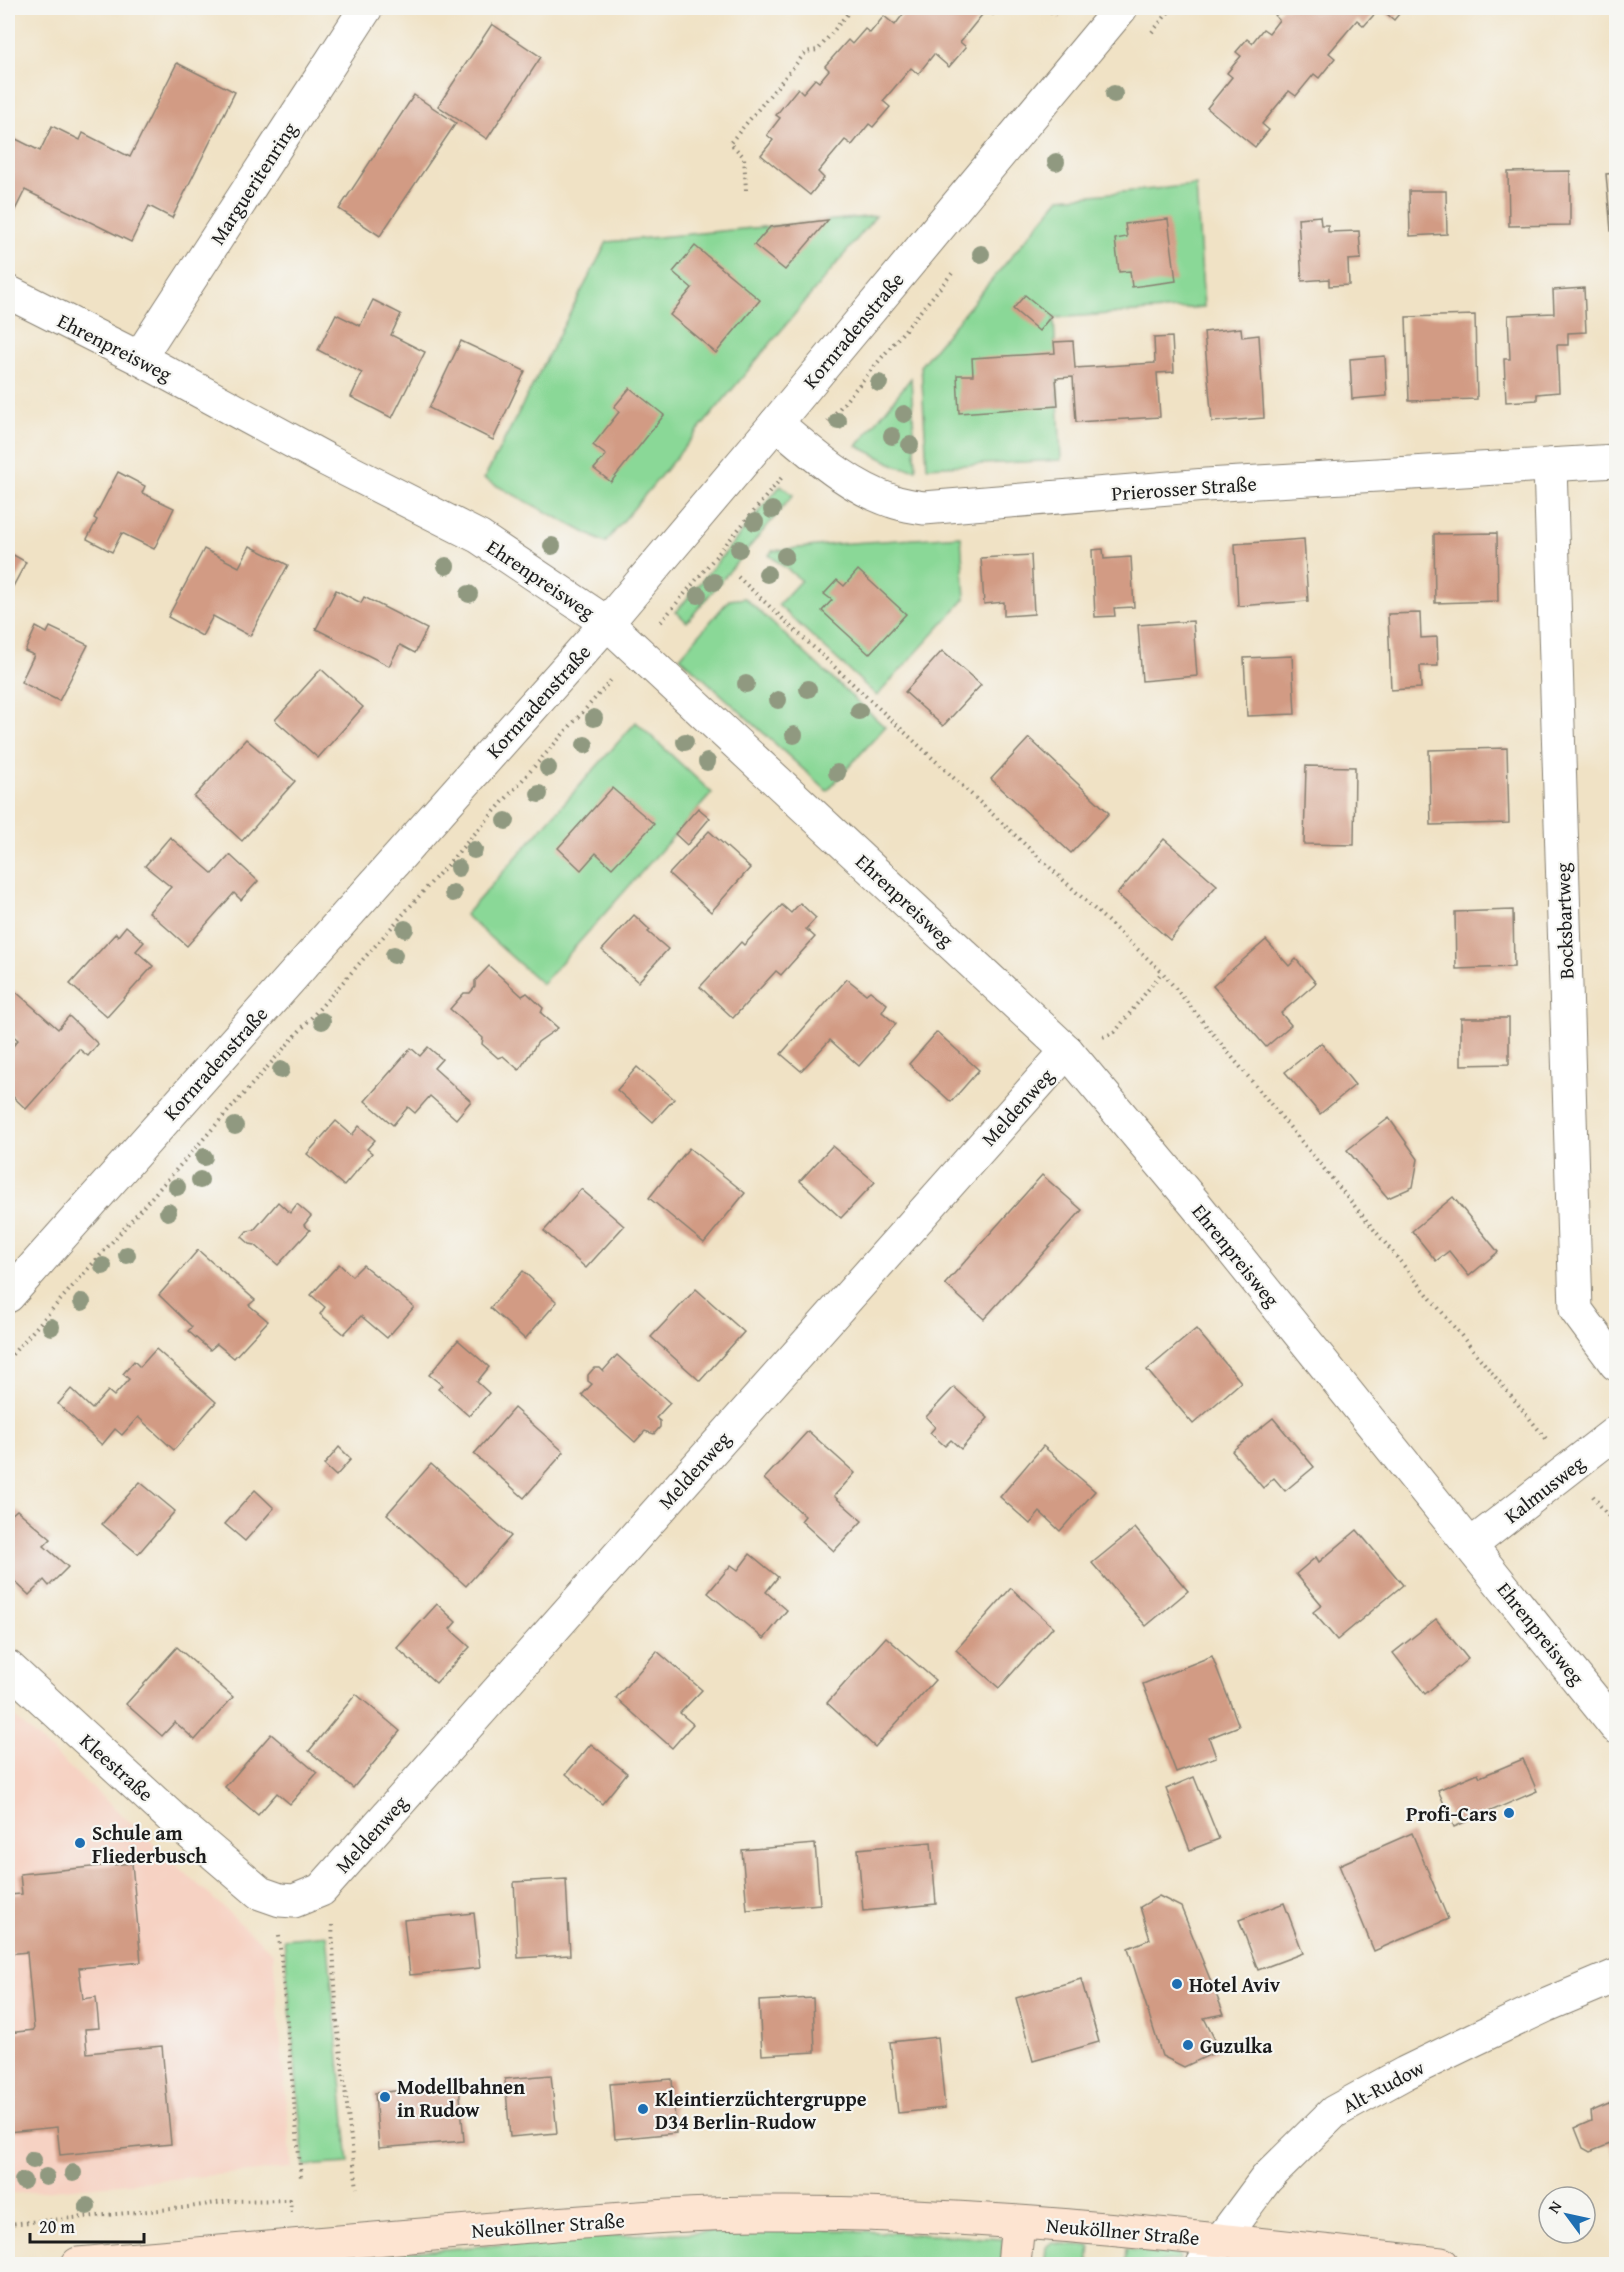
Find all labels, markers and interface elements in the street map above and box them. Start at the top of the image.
street label: Margueritenring [202,116,304,250]
street label: Kornradenstraße [796,266,910,394]
street label: Ehrenpreisweg [53,306,177,388]
street label: Prierosser Straße [1110,468,1258,508]
street label: Ehrenpreisweg [481,532,601,626]
street label: Kornradenstraße [479,638,597,764]
street label: Ehrenpreisweg [850,847,961,953]
street label: Bocksbartweg [1547,862,1581,980]
street label: Kornradenstraße [156,1000,274,1126]
street label: Meldenweg [974,1062,1060,1152]
street label: Ehrenpreisweg [1185,1197,1287,1313]
street label: Meldenweg [651,1425,737,1515]
street label: Kalmusweg [1498,1448,1590,1530]
street label: Ehrenpreisweg [1490,1575,1592,1691]
street label: Kleestraße [74,1726,160,1808]
street label: Meldenweg [328,1789,414,1879]
place label: Profi-Cars [1406,1799,1497,1828]
marker: Profi-Cars [1502,1806,1516,1820]
place label: Schule am Fliederbusch [92,1818,207,1870]
marker: Schule am Fliederbusch [73,1836,87,1850]
place label: Hotel Aviv [1189,1970,1281,1999]
marker: Hotel Aviv [1170,1977,1184,1991]
place label: Guzulka [1200,2031,1273,2060]
marker: Guzulka [1181,2038,1195,2052]
street label: Alt-Rudow [1337,2052,1430,2120]
place label: Modellbahnen in Rudow [397,2072,525,2124]
place label: Kleintierzüchtergruppe D34 Berlin-Rudow [655,2084,867,2136]
marker: Modellbahnen in Rudow [378,2090,392,2104]
marker: Kleintierzüchtergruppe D34 Berlin-Rudow [636,2102,650,2116]
north arrow [1537,2185,1597,2245]
text: N [1541,2196,1568,2218]
street label: Neuköllner Straße [470,2205,626,2245]
scale bar [30,2206,144,2244]
street label: Neuköllner Straße [1045,2210,1201,2252]
text: 20 m [39,2213,75,2240]

